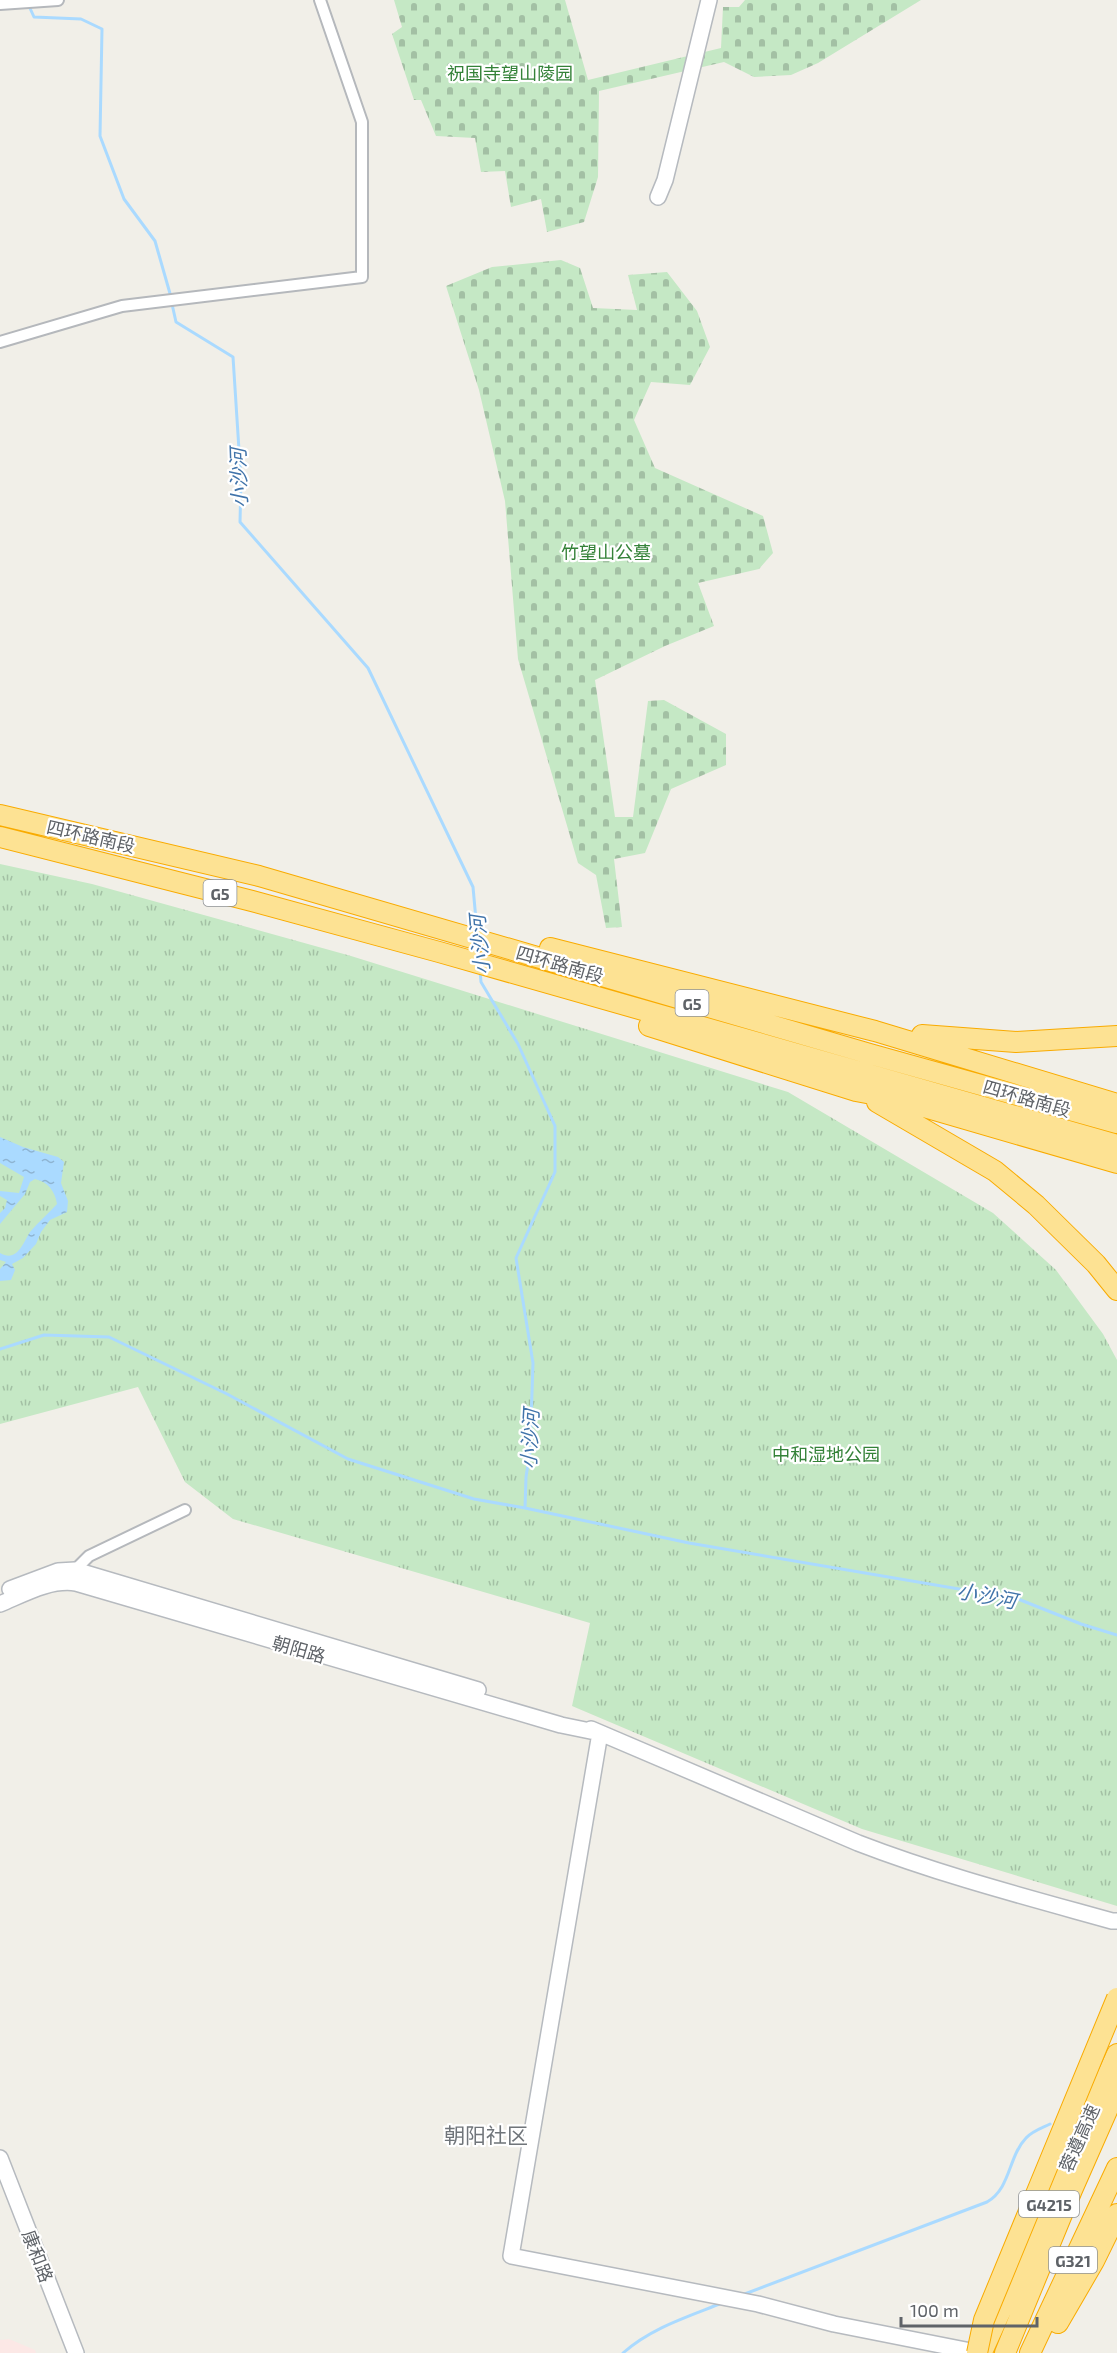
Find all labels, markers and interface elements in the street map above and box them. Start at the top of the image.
park label: 祝国寺望山陵园 [447,62,573,84]
water label: 小沙河 [225,444,251,508]
park label: 竹望山公墓 [561,541,651,563]
street label: 四环路南段 [45,815,137,857]
road number: G5 [204,880,236,906]
water label: 小沙河 [464,910,494,976]
street label: 四环路南段 [514,941,606,987]
road number: G5 [676,990,708,1016]
street label: 四环路南段 [981,1075,1073,1121]
water label: 小沙河 [515,1404,543,1470]
park label: 中和湿地公园 [772,1443,880,1465]
water label: 小沙河 [955,1577,1023,1613]
street label: 朝阳路 [270,1631,328,1667]
street label: 蓉遵高速 [1054,2101,1104,2175]
district label: 朝阳社区 [444,2122,528,2147]
road number: G4215 [1019,2191,1079,2217]
street label: 康和路 [18,2227,58,2285]
road number: G321 [1049,2247,1097,2273]
scale bar [901,2290,1038,2328]
text: 100 m [910,2299,959,2321]

